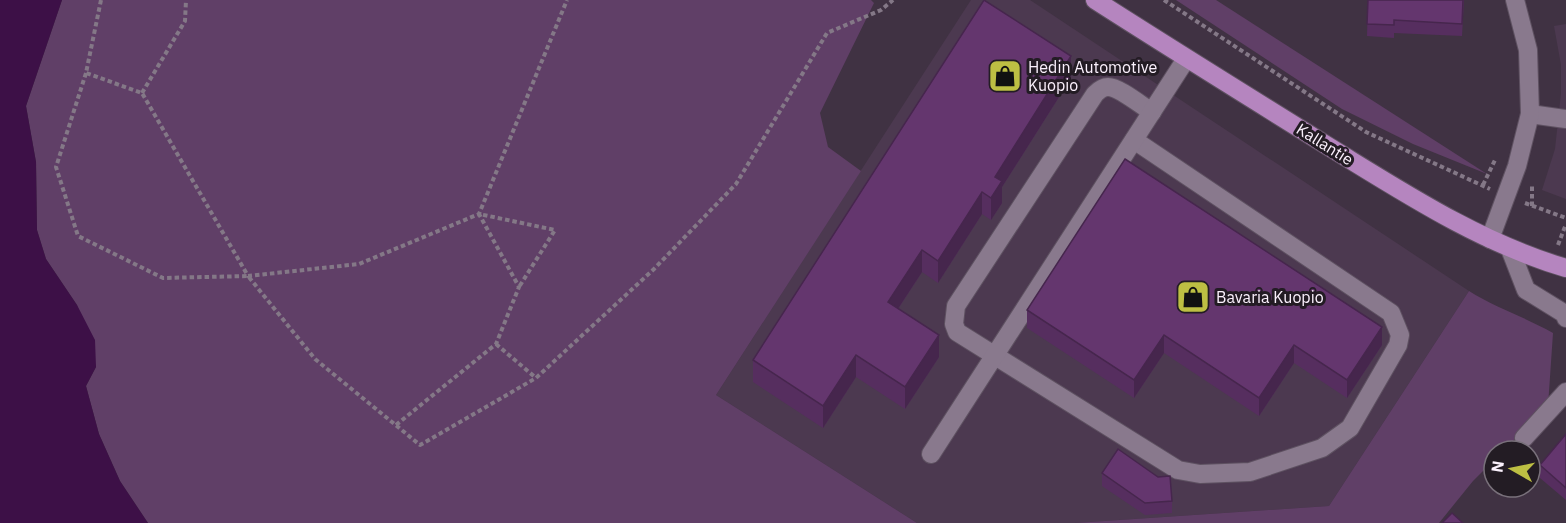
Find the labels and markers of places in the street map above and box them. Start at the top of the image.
place label: Hedin Automotive Kuopio [1028,57,1157,95]
shop icon: Hedin Automotive Kuopio [987,58,1023,94]
shop icon: Bavaria Kuopio [1175,279,1211,315]
place label: Bavaria Kuopio [1216,287,1324,307]

